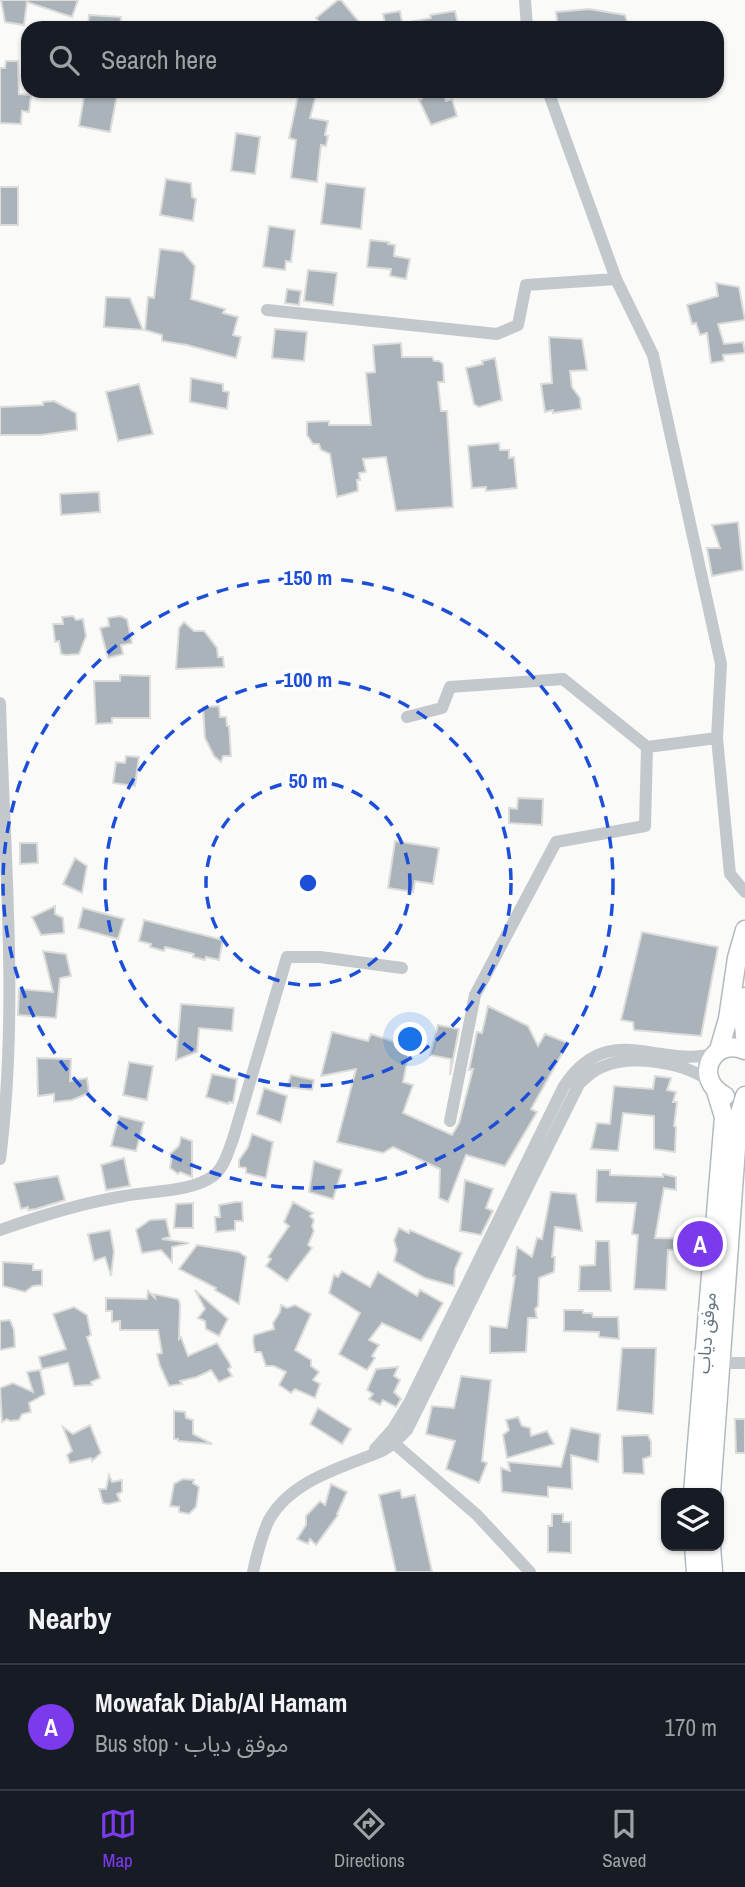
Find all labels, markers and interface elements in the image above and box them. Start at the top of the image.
search box [21,21,724,98]
icon: search [45,41,83,79]
text: Search here [101,42,217,77]
text: 150 m [284,563,332,592]
text: 100 m [284,665,332,694]
text: 50 m [288,766,328,795]
centre of rings [296,871,320,895]
your location [393,1022,427,1056]
pin: A [677,1218,723,1270]
street label: موفق دياب [690,1291,722,1375]
map controls [661,1488,724,1551]
button: layers [661,1488,724,1551]
text: Nearby [28,1598,111,1638]
text: Mowafak Diab/Al Hamam [95,1685,347,1720]
text: A [44,1712,58,1743]
text: 170 m [665,1712,717,1743]
text: Bus stop · موفق دياب [95,1728,289,1759]
tab: Map [99,1805,137,1873]
tab: Directions [334,1805,405,1873]
tab: Saved [602,1805,646,1873]

